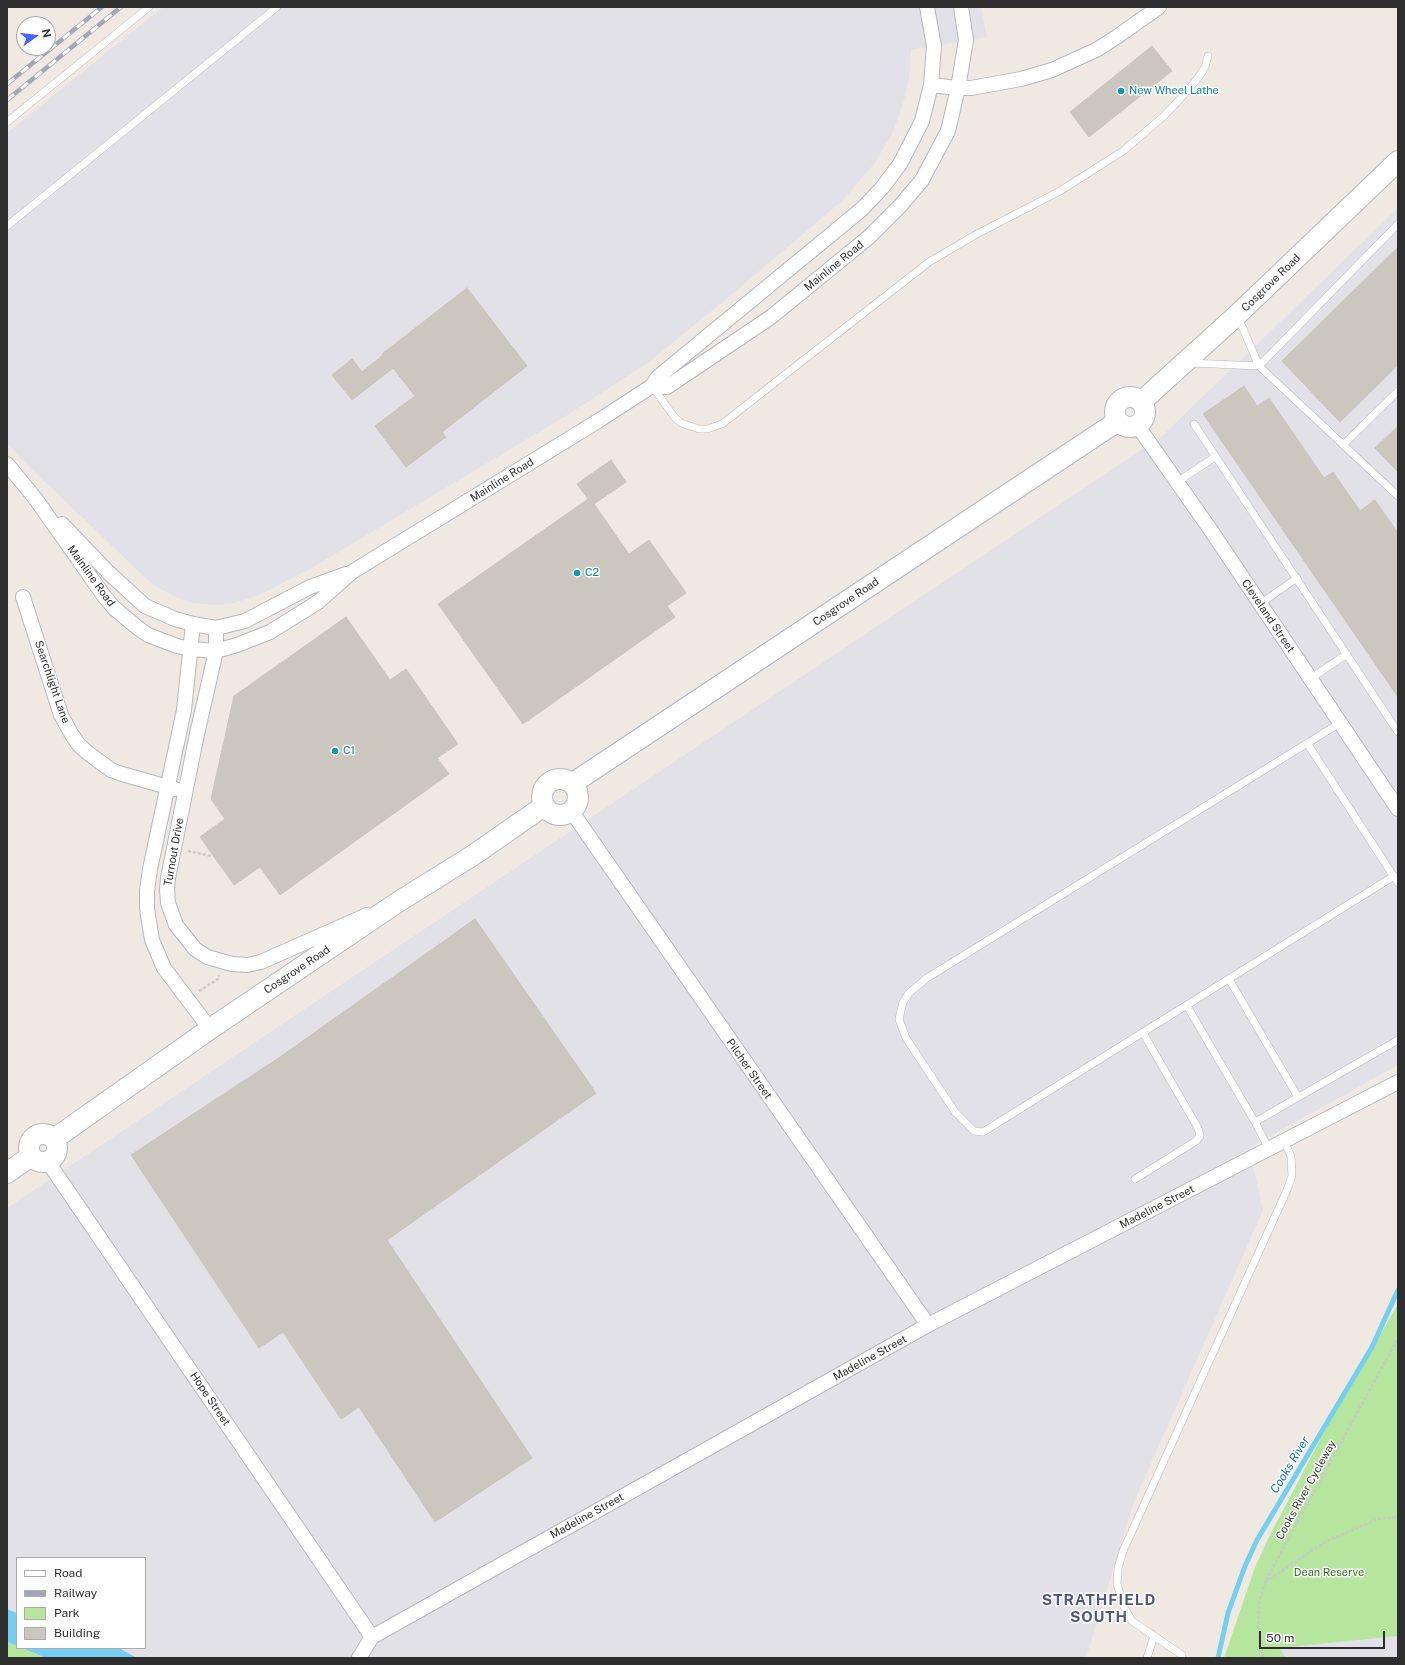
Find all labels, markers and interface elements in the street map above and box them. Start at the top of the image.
north arrow [16,16,56,56]
text: N [40,28,54,39]
place label: New Wheel Lathe [1129,84,1219,98]
marker: New Wheel Lathe [1116,86,1126,96]
street label: Mainline Road [802,238,866,294]
street label: Cosgrove Road [1239,252,1303,314]
street label: Mainline Road [468,455,536,505]
street label: Mainline Road [64,543,118,609]
place label: C2 [585,566,599,580]
marker: C2 [572,568,582,578]
street label: Cosgrove Road [810,575,882,629]
street label: Cleveland Street [1239,577,1297,655]
street label: Searchlight Lane [32,639,72,725]
place label: C1 [343,744,355,758]
marker: C1 [330,746,340,756]
street label: Turnout Drive [162,817,186,887]
street label: Cosgrove Road [261,943,333,997]
street label: Pilcher Street [723,1036,775,1102]
street label: Madeline Street [1117,1182,1197,1232]
street label: Madeline Street [831,1332,909,1384]
street label: Hope Street [187,1370,233,1428]
water label: Cooks River [1267,1434,1313,1496]
street label: Cooks River Cycleway [1273,1438,1339,1542]
street label: Madeline Street [548,1490,626,1542]
legend [16,1557,146,1649]
text: Road [54,1566,82,1580]
park label: Dean Reserve [1294,1566,1364,1580]
text: Railway [54,1586,97,1600]
district label: STRATHFIELD SOUTH [1042,1591,1156,1626]
text: Park [54,1606,80,1620]
scale bar [1261,1623,1387,1649]
text: Building [54,1626,100,1640]
text: 50 m [1266,1631,1294,1645]

